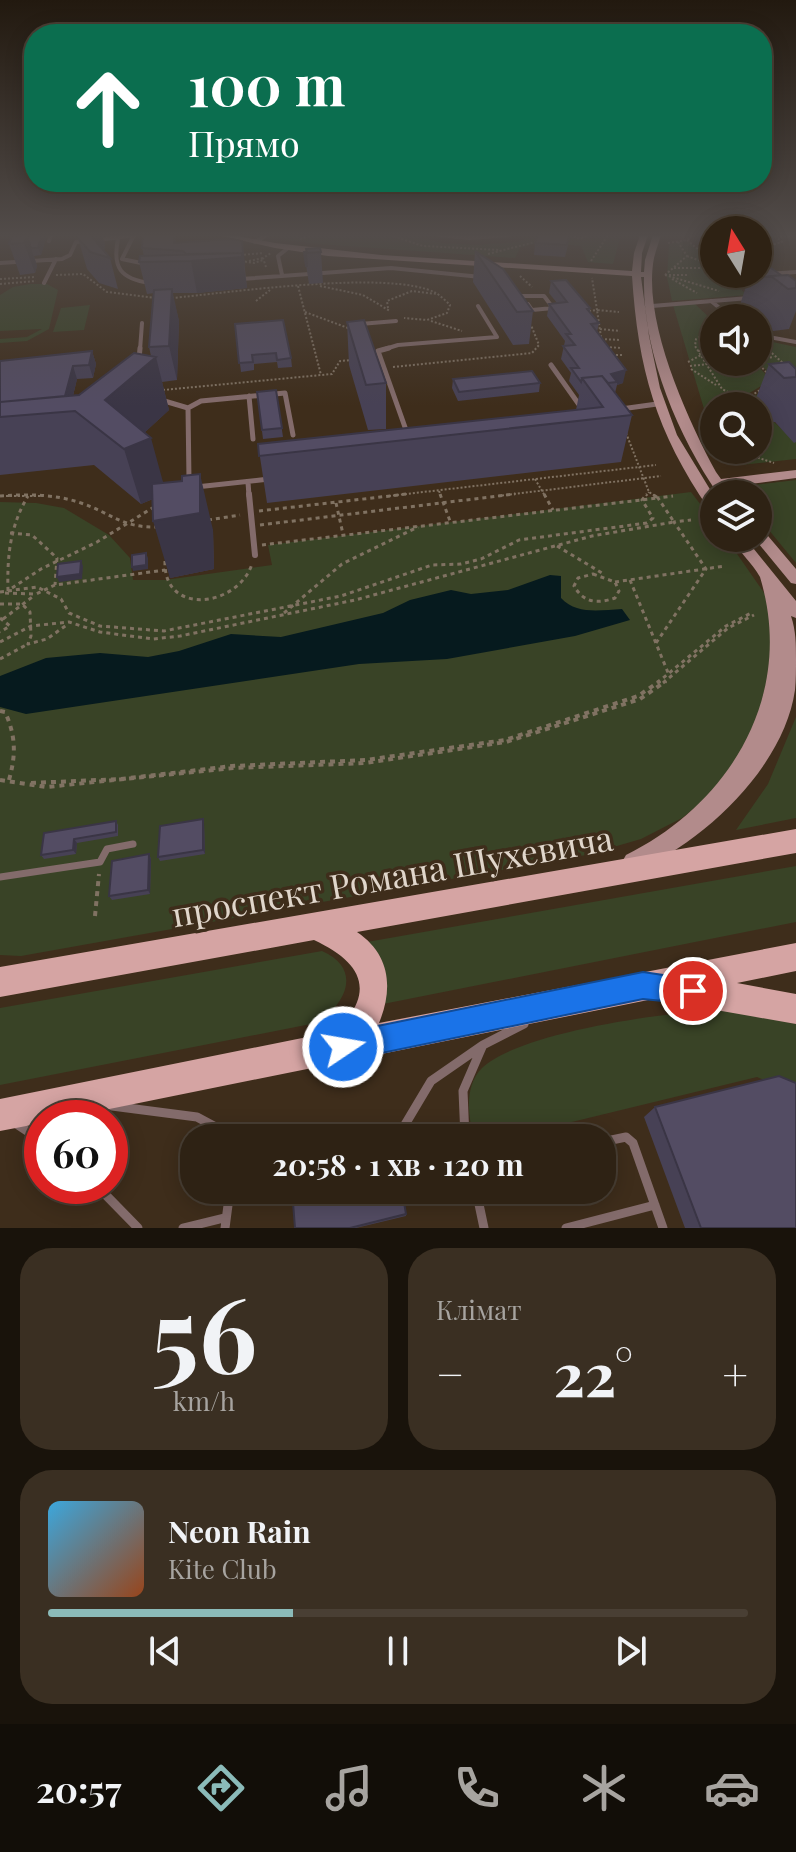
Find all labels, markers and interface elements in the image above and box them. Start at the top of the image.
text: 100 m [188,46,345,121]
icon: ahead [56,56,160,160]
text: Прямо [188,118,300,166]
north arrow [700,216,772,288]
map controls [700,216,772,552]
button: sound [700,304,772,376]
button: search [700,392,772,464]
button: layers [700,480,772,552]
street label: проспект Романа Шухевича [168,814,616,936]
pin [659,957,727,1025]
icon: arrive [671,969,715,1013]
position arrow [301,1005,385,1089]
speed limit sign: 60 [24,1100,128,1204]
text: 20:58 · 1 хв · 120 m [272,1144,524,1184]
text: 56 [151,1261,257,1400]
text: Клімат [436,1292,522,1327]
text: 22° [553,1332,633,1412]
text: − [436,1343,464,1402]
text: + [722,1343,748,1402]
text: km/h [173,1383,235,1418]
text: Neon Rain [168,1511,311,1551]
text: Kite Club [168,1551,277,1586]
icon: previous [143,1629,187,1673]
icon: pause [376,1629,420,1673]
icon: next [609,1629,653,1673]
icon: directions [193,1760,249,1816]
icon: music [321,1760,377,1816]
icon: phone [449,1760,505,1816]
icon: climate [576,1760,632,1816]
icon: car [704,1760,760,1816]
text: 20:57 [36,1764,121,1812]

